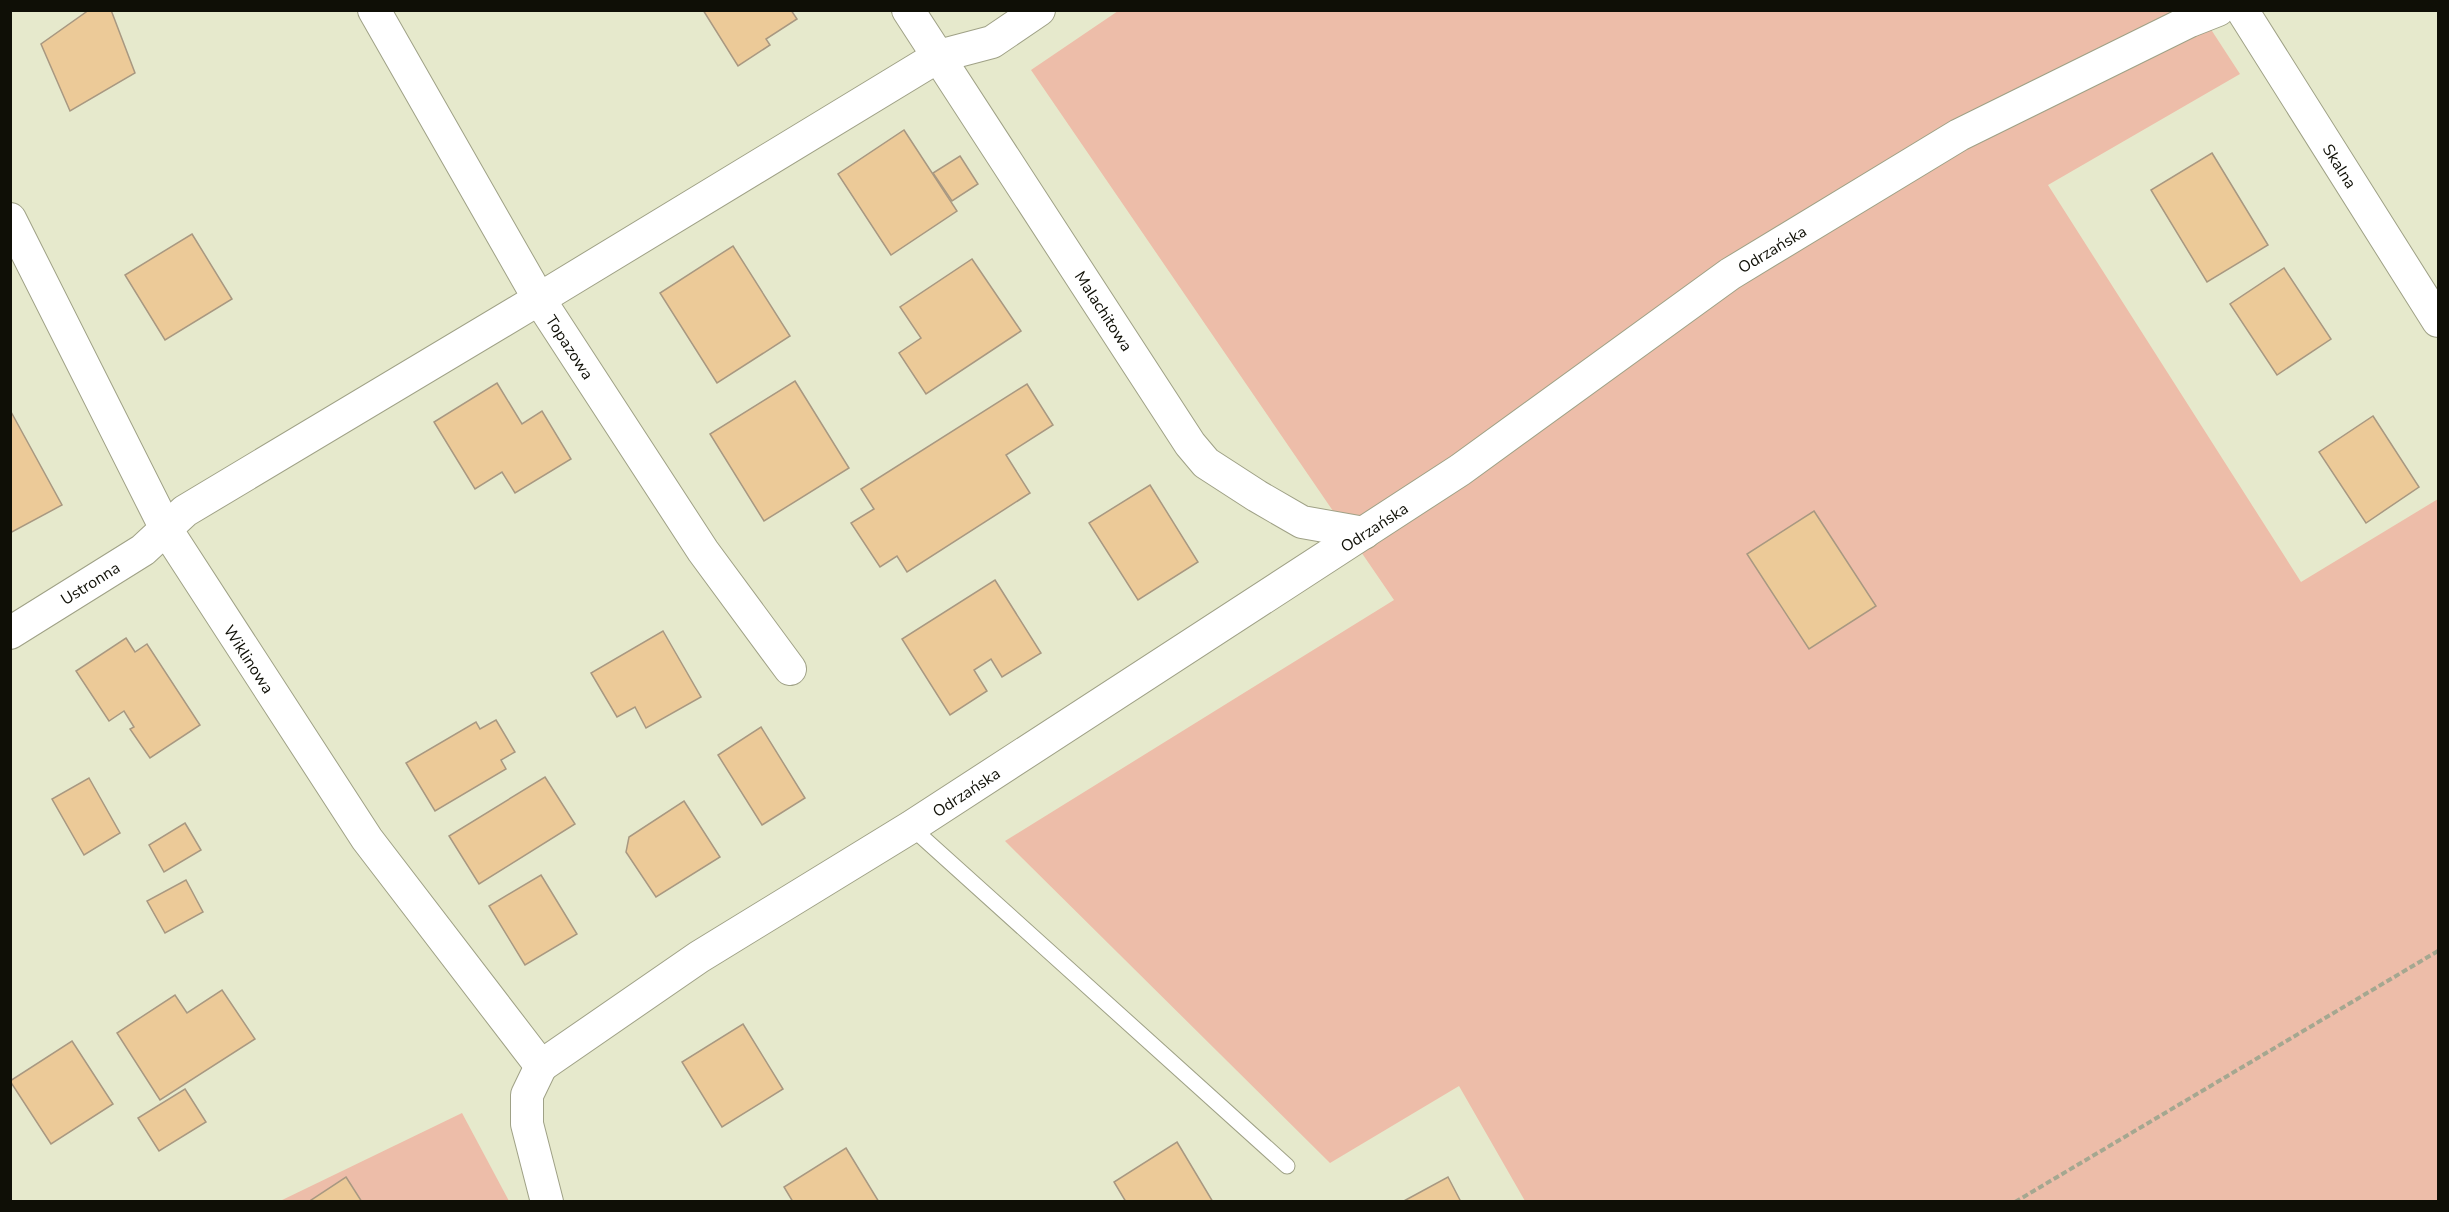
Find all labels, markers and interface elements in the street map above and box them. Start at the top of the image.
street label: Skalna [2317,140,2361,193]
street label: Odrzańska [1734,221,1811,279]
street label: Malachitowa [1069,267,1137,356]
street label: Topazowa [540,311,598,384]
street label: Odrzańska [1337,498,1413,558]
street label: Ustronna [57,557,124,611]
street label: Wiklinowa [218,621,278,698]
street label: Odrzańska [929,763,1005,823]

